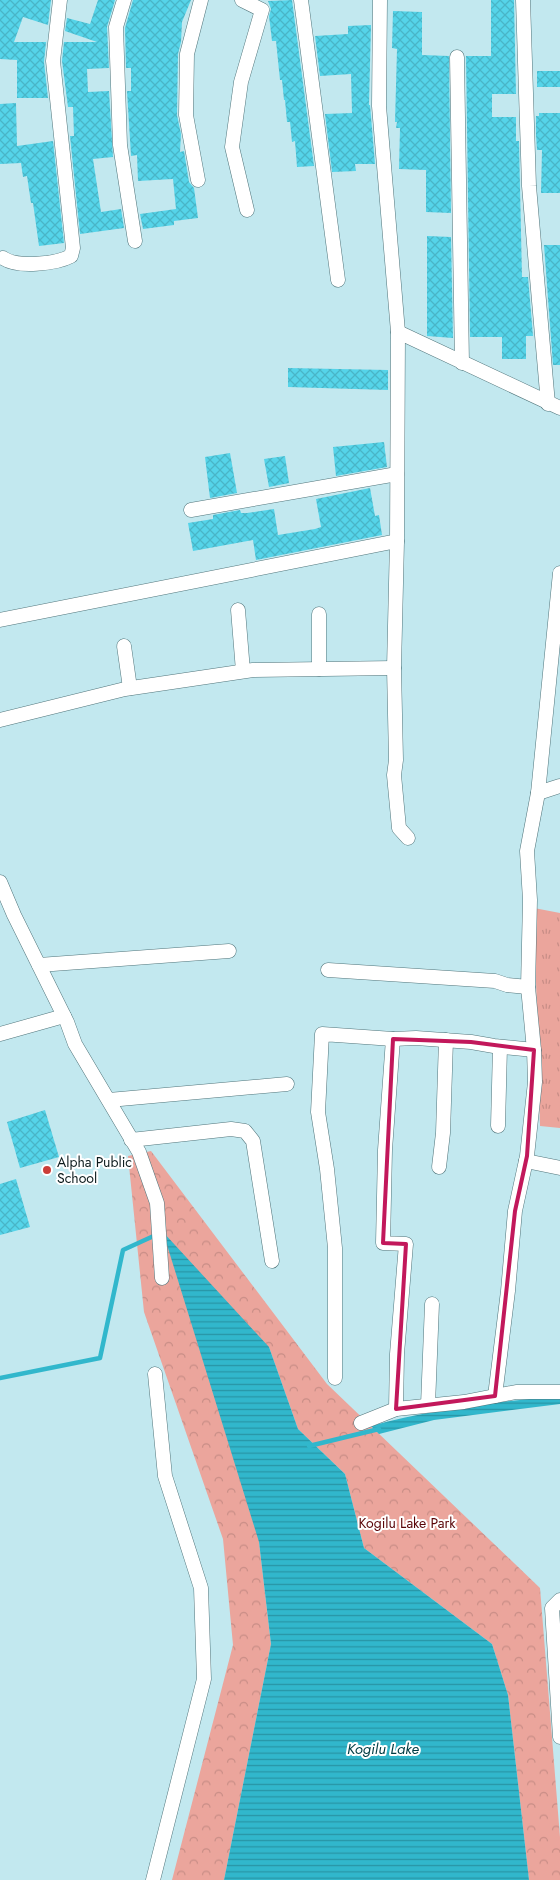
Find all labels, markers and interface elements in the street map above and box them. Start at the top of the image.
place label: Alpha Public School [57,1152,132,1188]
marker: Alpha Public School [41,1164,53,1176]
park label: Kogilu Lake Park [359,1513,456,1533]
water label: Kogilu Lake [347,1738,419,1760]

